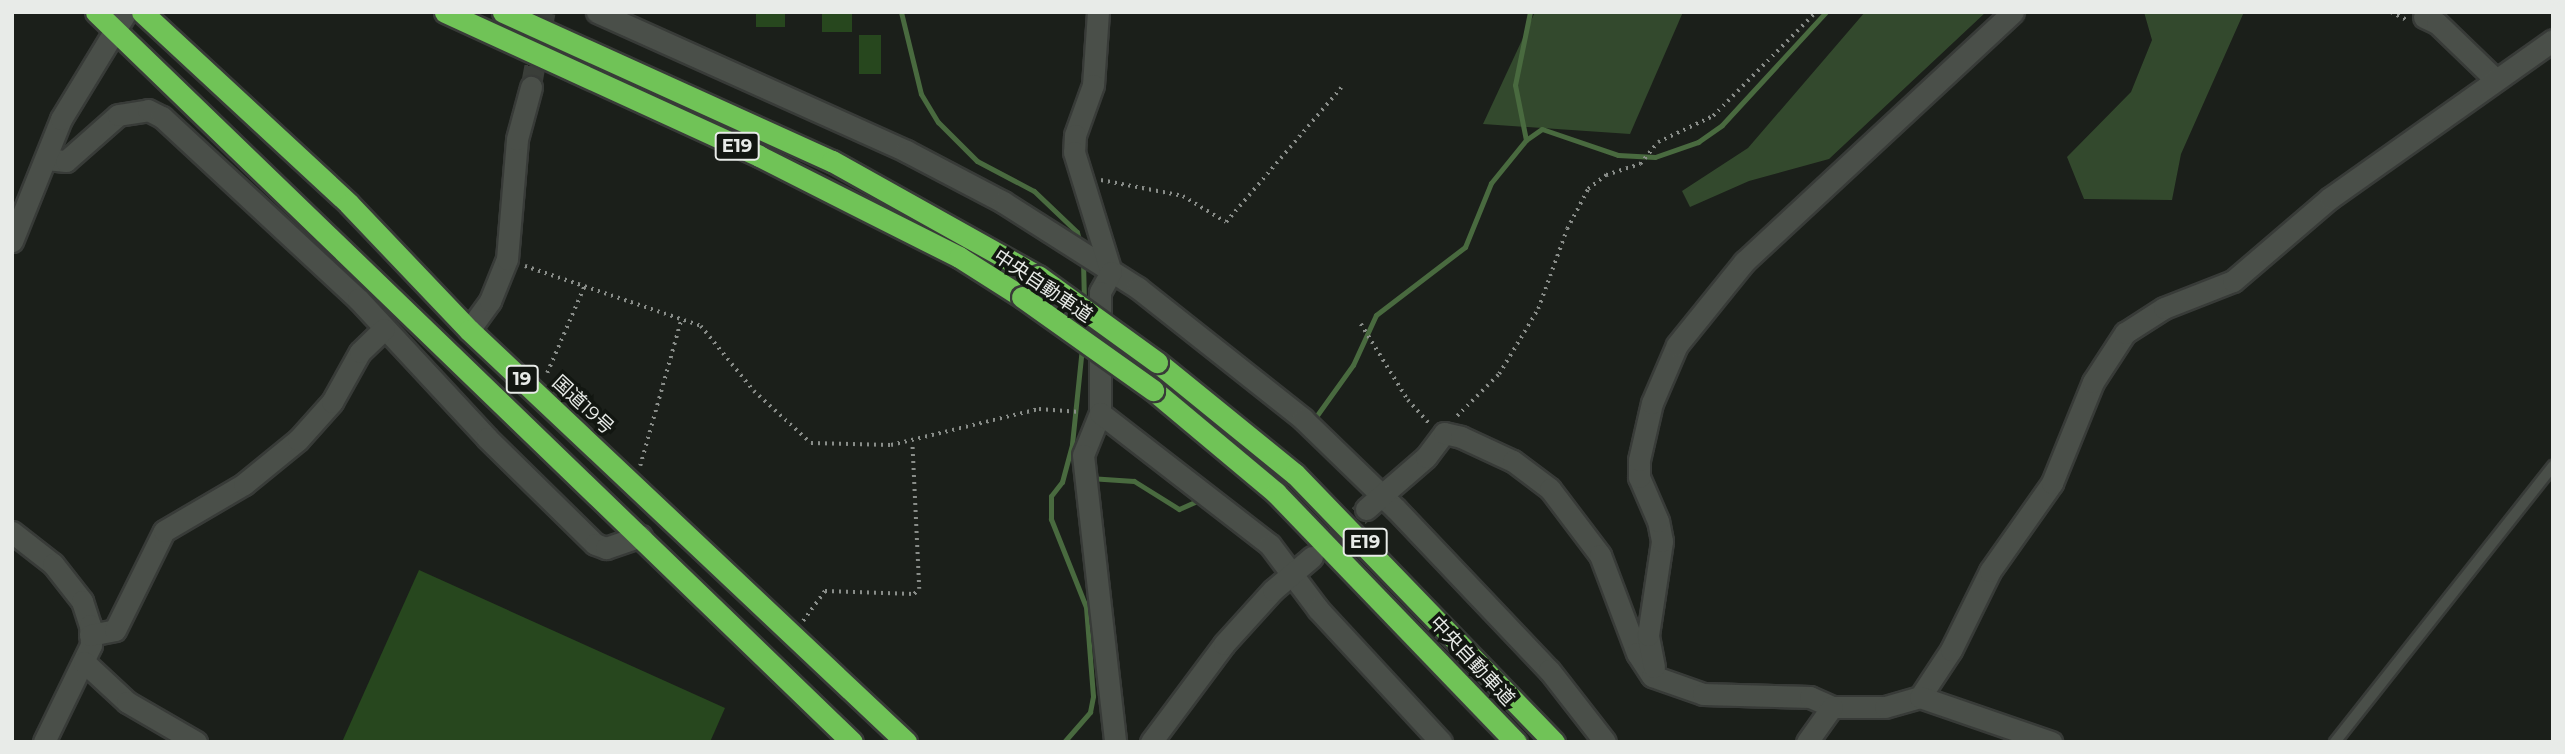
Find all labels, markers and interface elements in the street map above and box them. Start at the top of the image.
road number: E19 [714,132,760,160]
street label: 中央自動車道 [989,245,1097,327]
road number: 19 [504,365,540,394]
street label: 国道19号 [548,371,618,439]
road number: E19 [1342,528,1388,556]
street label: 中央自動車道 [1425,612,1519,710]

